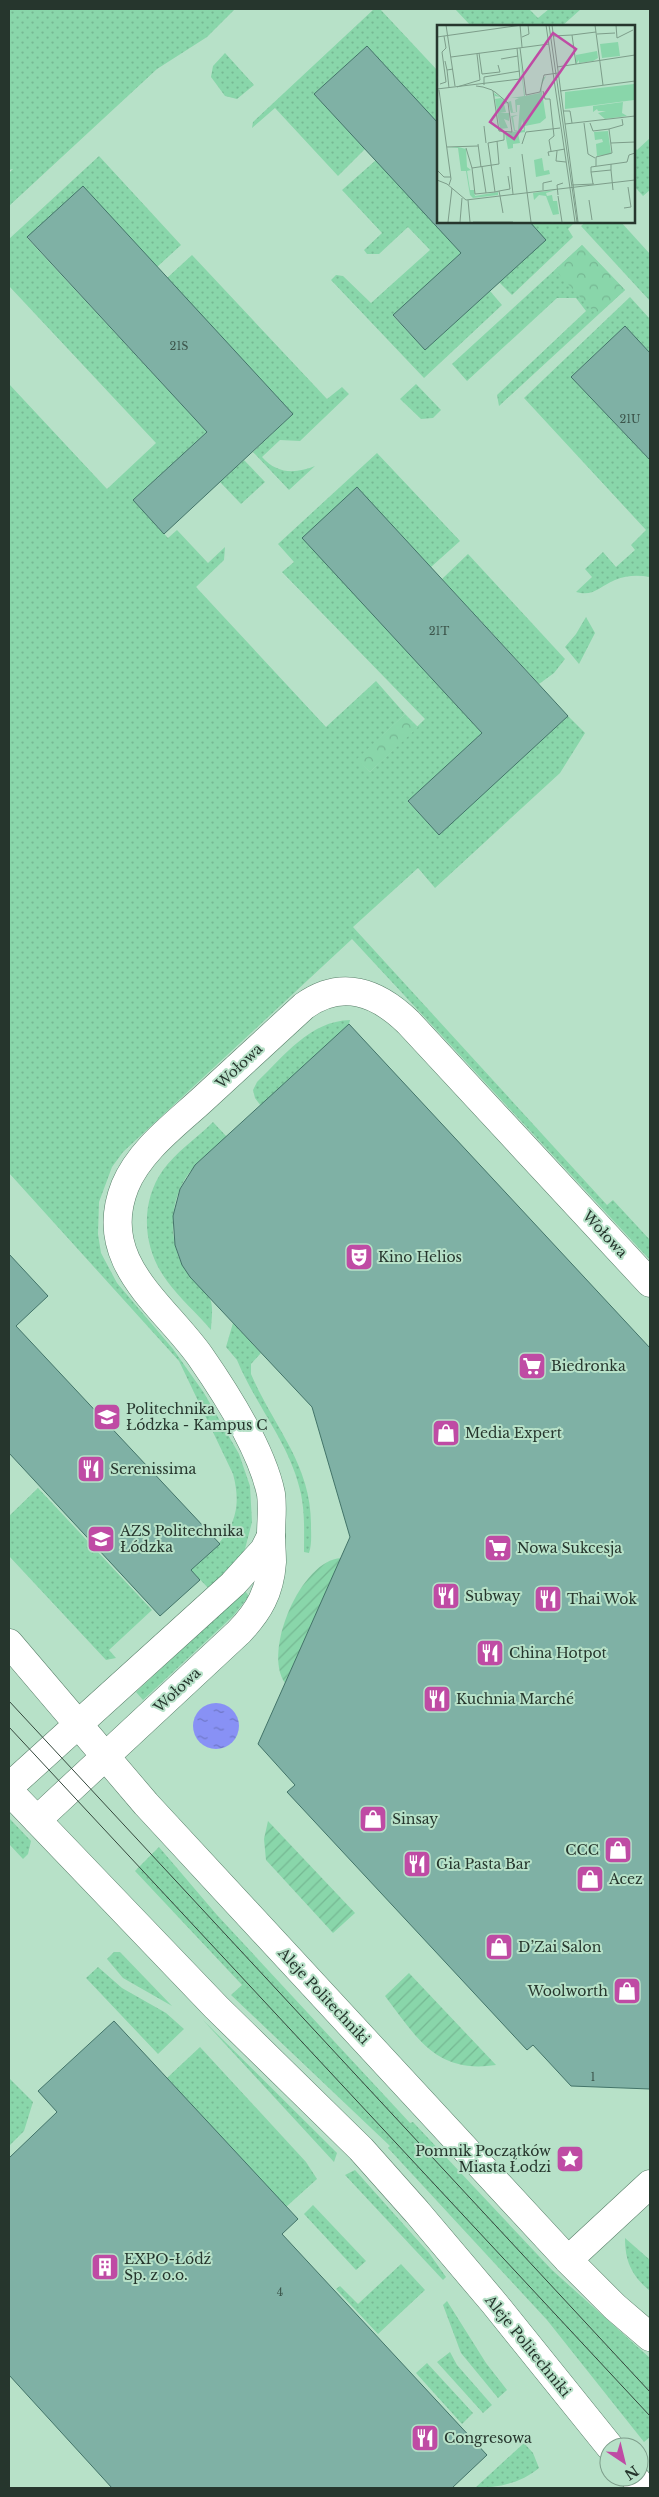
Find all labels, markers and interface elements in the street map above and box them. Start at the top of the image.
inset map [437,25,634,222]
house number: 21S [170,339,188,353]
house number: 21U [619,412,641,426]
house number: 21T [429,624,449,638]
street label: Wołowa [211,1040,266,1093]
street label: Wołowa [578,1206,631,1261]
theatre icon: Kino Helios [344,1242,374,1272]
place label: Kino Helios [378,1248,462,1266]
supermarket icon: Biedronka [517,1351,547,1381]
place label: Biedronka [551,1357,626,1375]
place label: Politechnika Łódzka - Kampus C [126,1400,268,1434]
school or university icon: Politechnika Łódzka - Kampus C [92,1402,122,1432]
shop icon: Media Expert [431,1418,461,1448]
place label: Media Expert [465,1424,563,1442]
restaurant icon: Serenissima [76,1454,106,1484]
place label: Serenissima [110,1460,197,1478]
place label: AZS Politechnika Łódzka [119,1522,244,1556]
school or university icon: AZS Politechnika Łódzka [86,1524,116,1554]
supermarket icon: Nowa Sukcesja [483,1533,513,1563]
place label: Nowa Sukcesja [517,1539,622,1557]
restaurant icon: Subway [431,1581,461,1611]
restaurant icon: Thai Wok [533,1584,563,1614]
place label: Subway [465,1587,521,1605]
place label: Thai Wok [567,1590,637,1608]
restaurant icon: China Hotpot [475,1638,505,1668]
place label: China Hotpot [509,1644,608,1662]
street label: Wołowa [149,1664,204,1717]
restaurant icon: Kuchnia Marché [422,1684,452,1714]
place label: Kuchnia Marché [456,1690,574,1708]
shop icon: Sinsay [358,1804,388,1834]
place label: Sinsay [392,1810,438,1828]
shop icon: CCC [603,1835,633,1865]
place label: CCC [565,1841,599,1859]
restaurant icon: Gia Pasta Bar [402,1849,432,1879]
place label: Gia Pasta Bar [436,1855,531,1873]
shop icon: Acez [575,1864,605,1894]
place label: Acez [608,1870,643,1888]
shop icon: D’Zai Salon [484,1932,514,1962]
place label: D’Zai Salon [518,1938,602,1956]
street label: Aleje Politechniki [274,1943,374,2048]
shop icon: Woolworth [612,1976,642,2006]
place label: Woolworth [526,1982,608,2000]
house number: 1 [591,2070,596,2084]
place label: Pomnik Początków Miasta Łodzi [415,2142,551,2176]
place icon: Pomnik Początków Miasta Łodzi [555,2144,585,2174]
place label: EXPO-Łódź Sp. z o.o. [124,2250,212,2284]
building icon: EXPO-Łódź Sp. z o.o. [90,2252,120,2282]
house number: 4 [277,2285,283,2299]
street label: Aleje Politechniki [481,2291,575,2401]
restaurant icon: Congresowa [410,2423,440,2453]
place label: Congresowa [444,2429,532,2447]
north arrow [599,2437,649,2487]
text: N [621,2461,642,2484]

